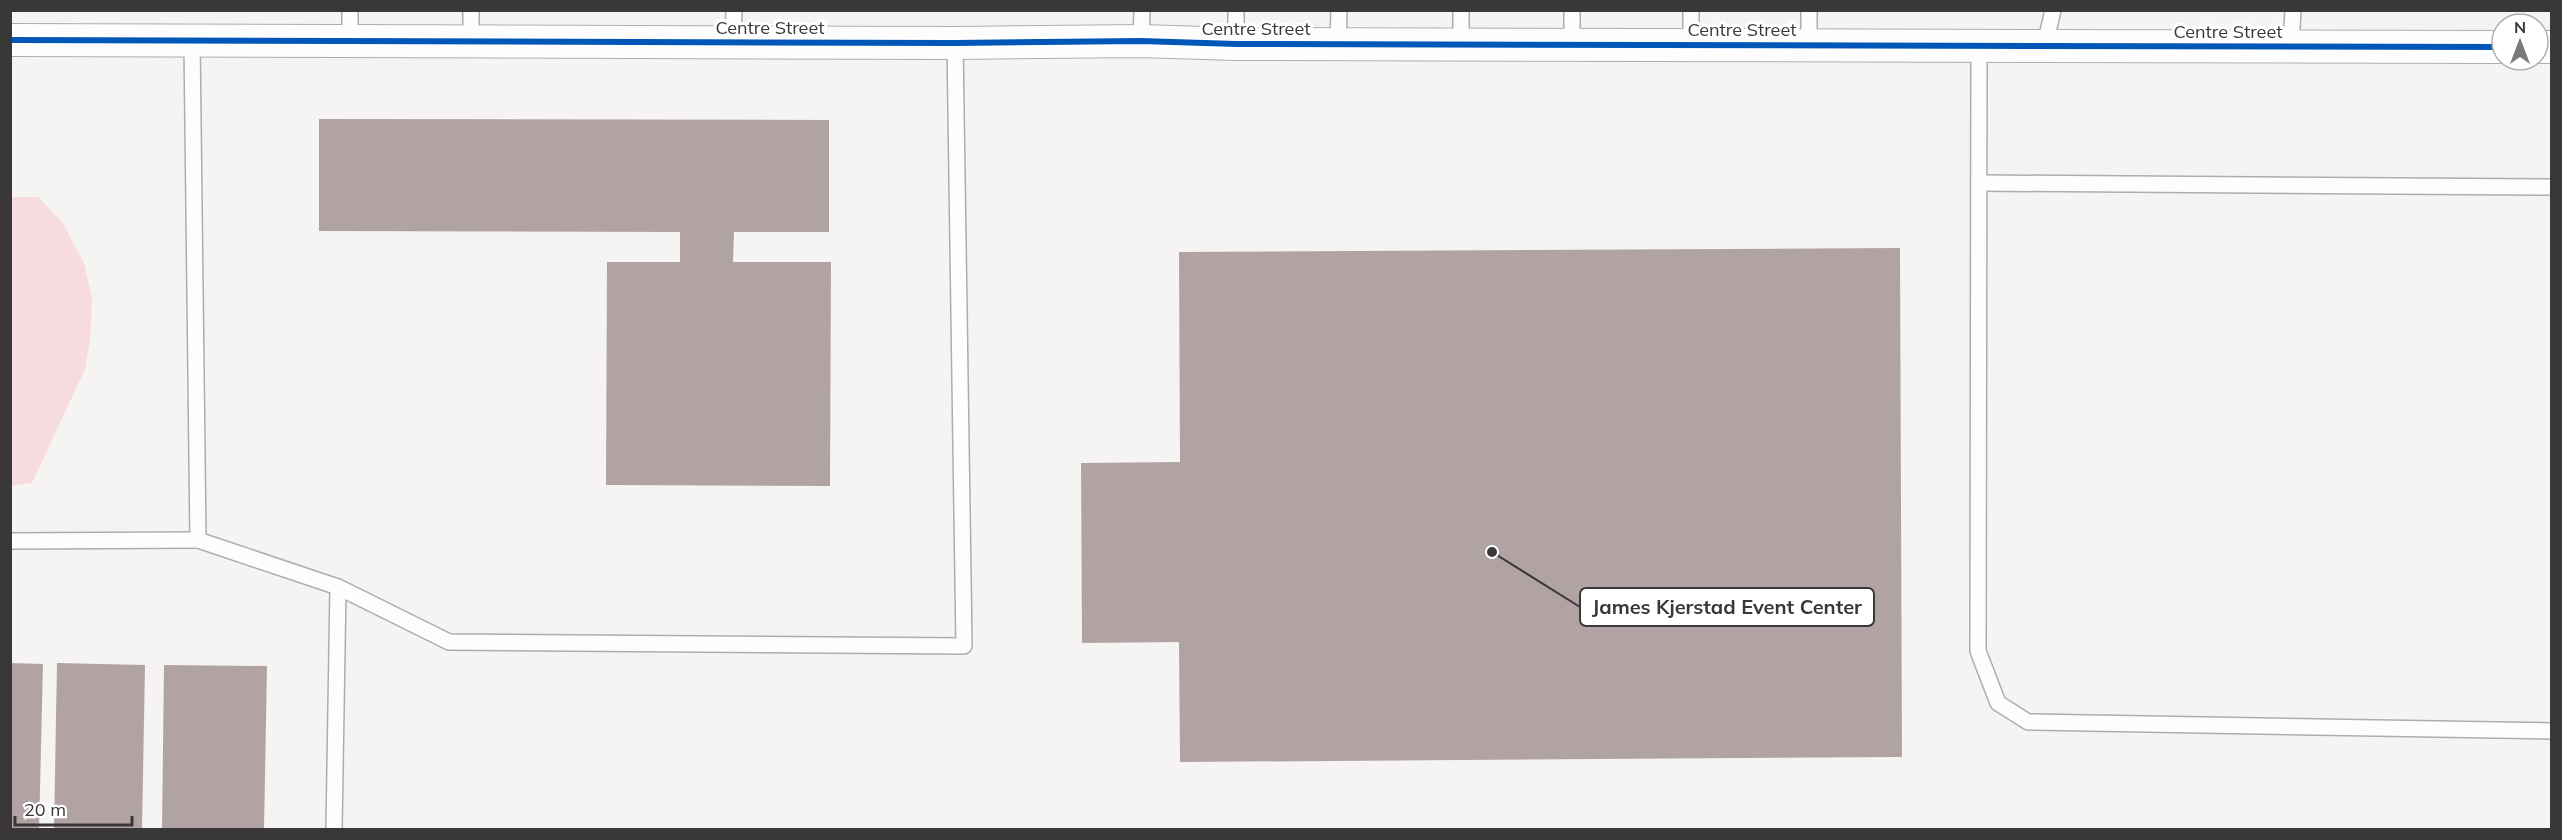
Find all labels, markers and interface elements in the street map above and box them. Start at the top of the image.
north arrow [2490,12,2550,72]
street label: Centre Street [715,16,825,39]
street label: Centre Street [1201,17,1311,40]
text: N [2514,17,2526,37]
street label: Centre Street [1687,18,1797,41]
street label: Centre Street [2173,20,2283,43]
callout: James Kjerstad Event Center [1580,588,1874,626]
text: James Kjerstad Event Center [1592,594,1862,619]
scale bar [15,789,132,827]
text: 20 m [24,798,66,821]

